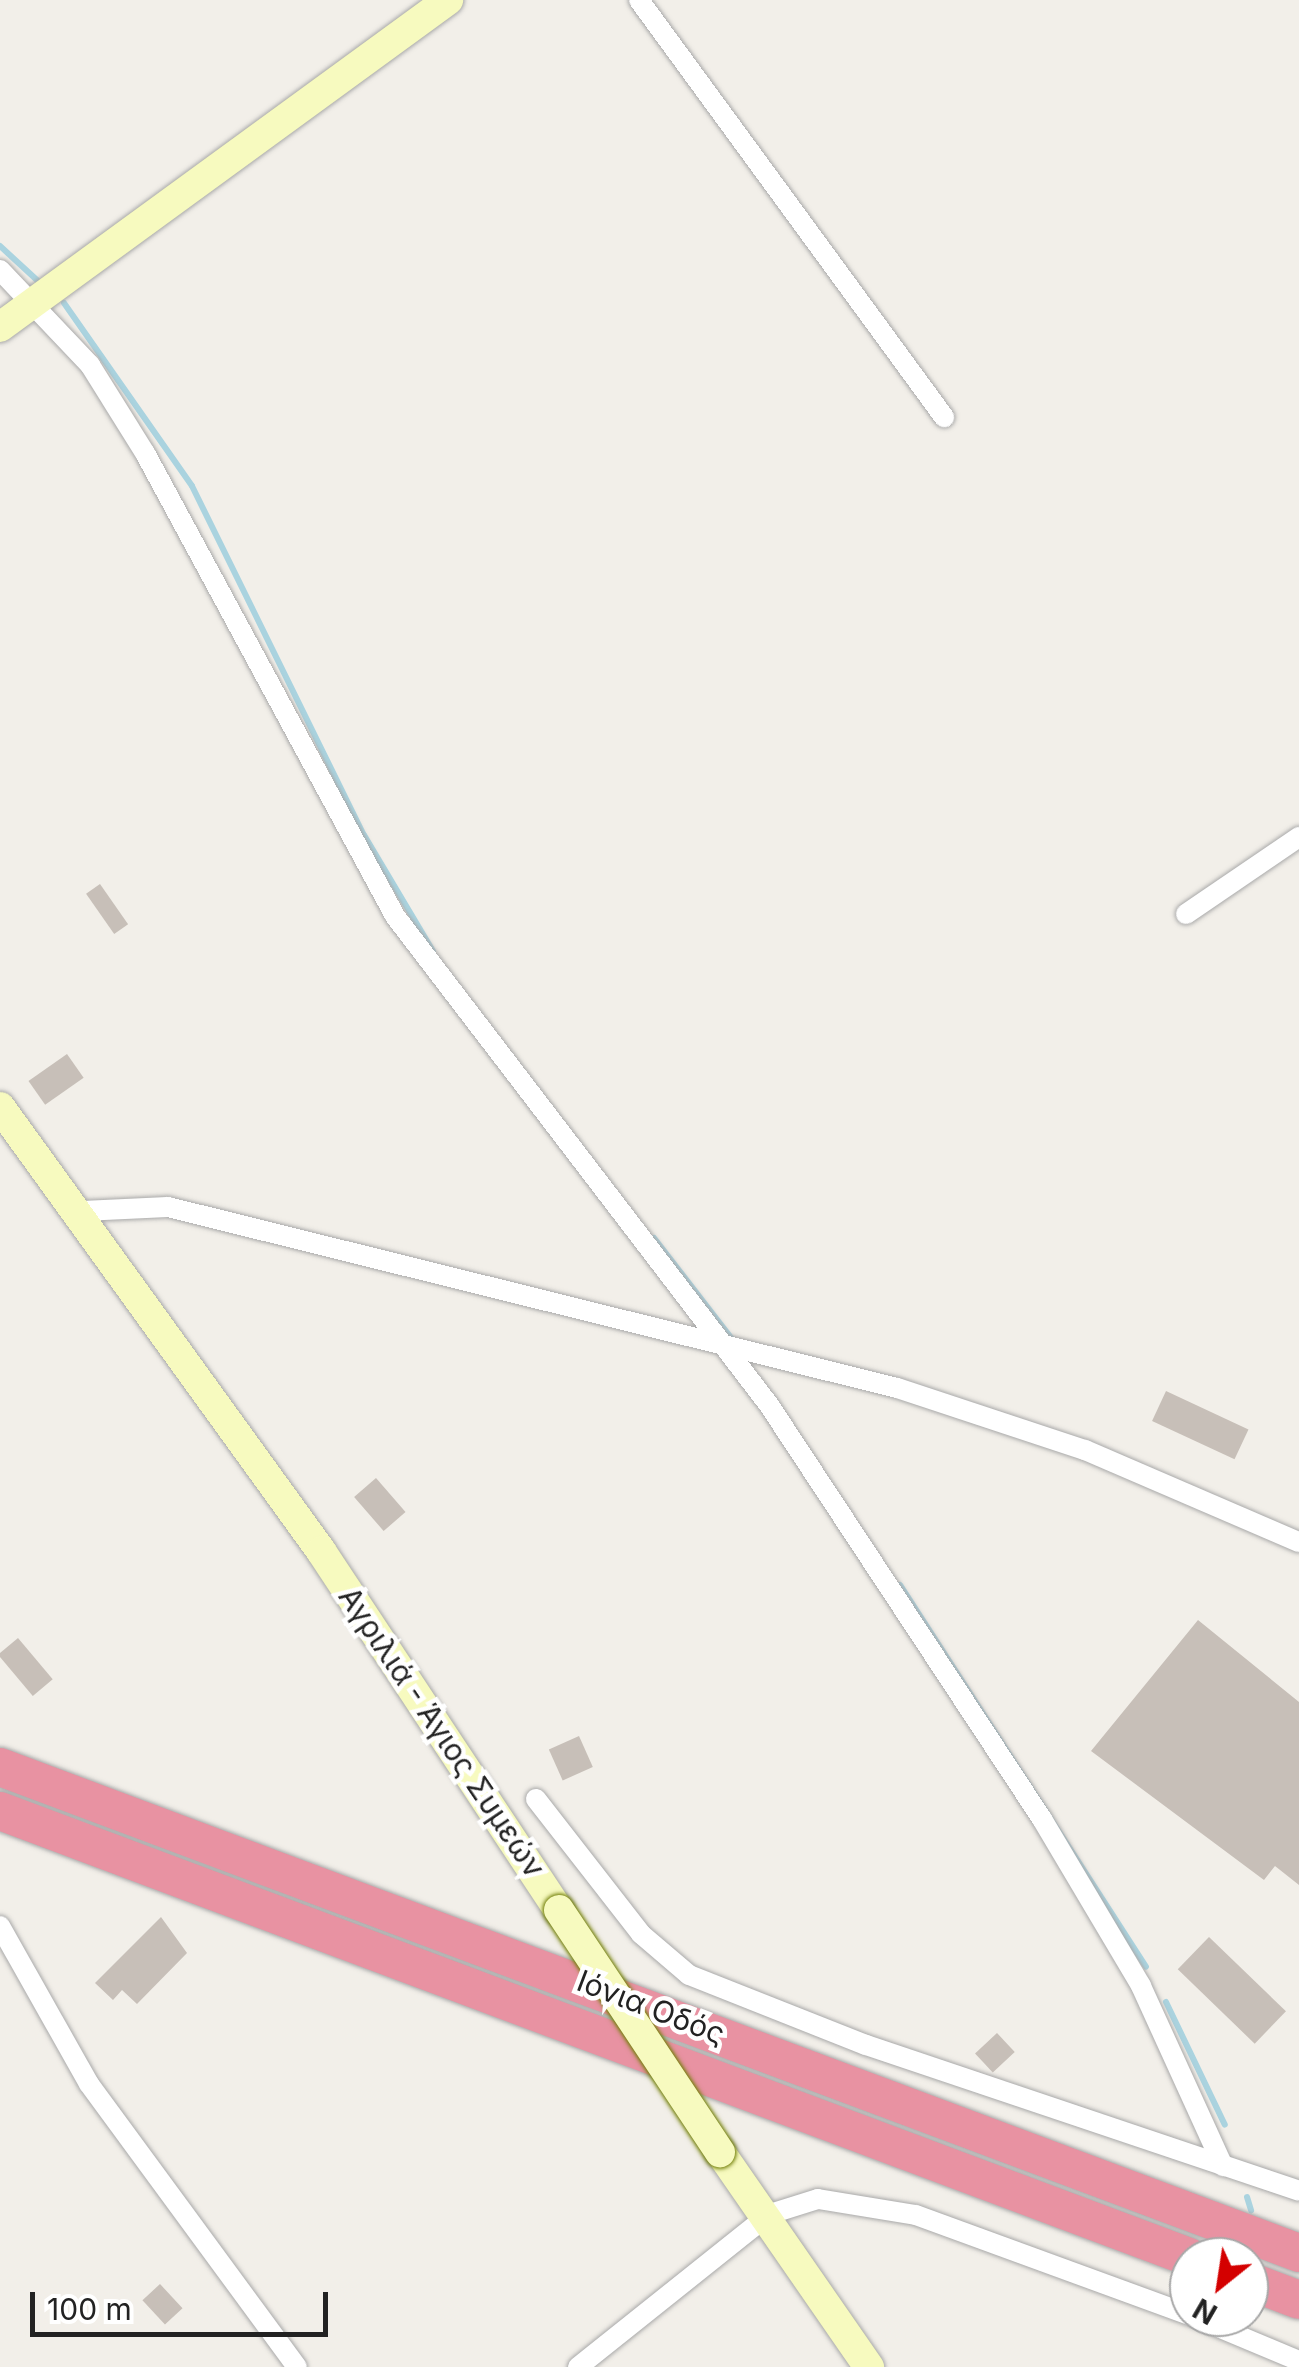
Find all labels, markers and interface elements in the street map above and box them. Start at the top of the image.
street label: Αγριλιά - Άγιος Συμεών [331,1580,553,1884]
street label: Ιόνια Οδός [572,1962,730,2052]
north arrow [1169,2237,1269,2337]
scale bar [35,2272,332,2334]
text: 100 m [47,2291,132,2327]
text: N [1187,2291,1223,2331]

